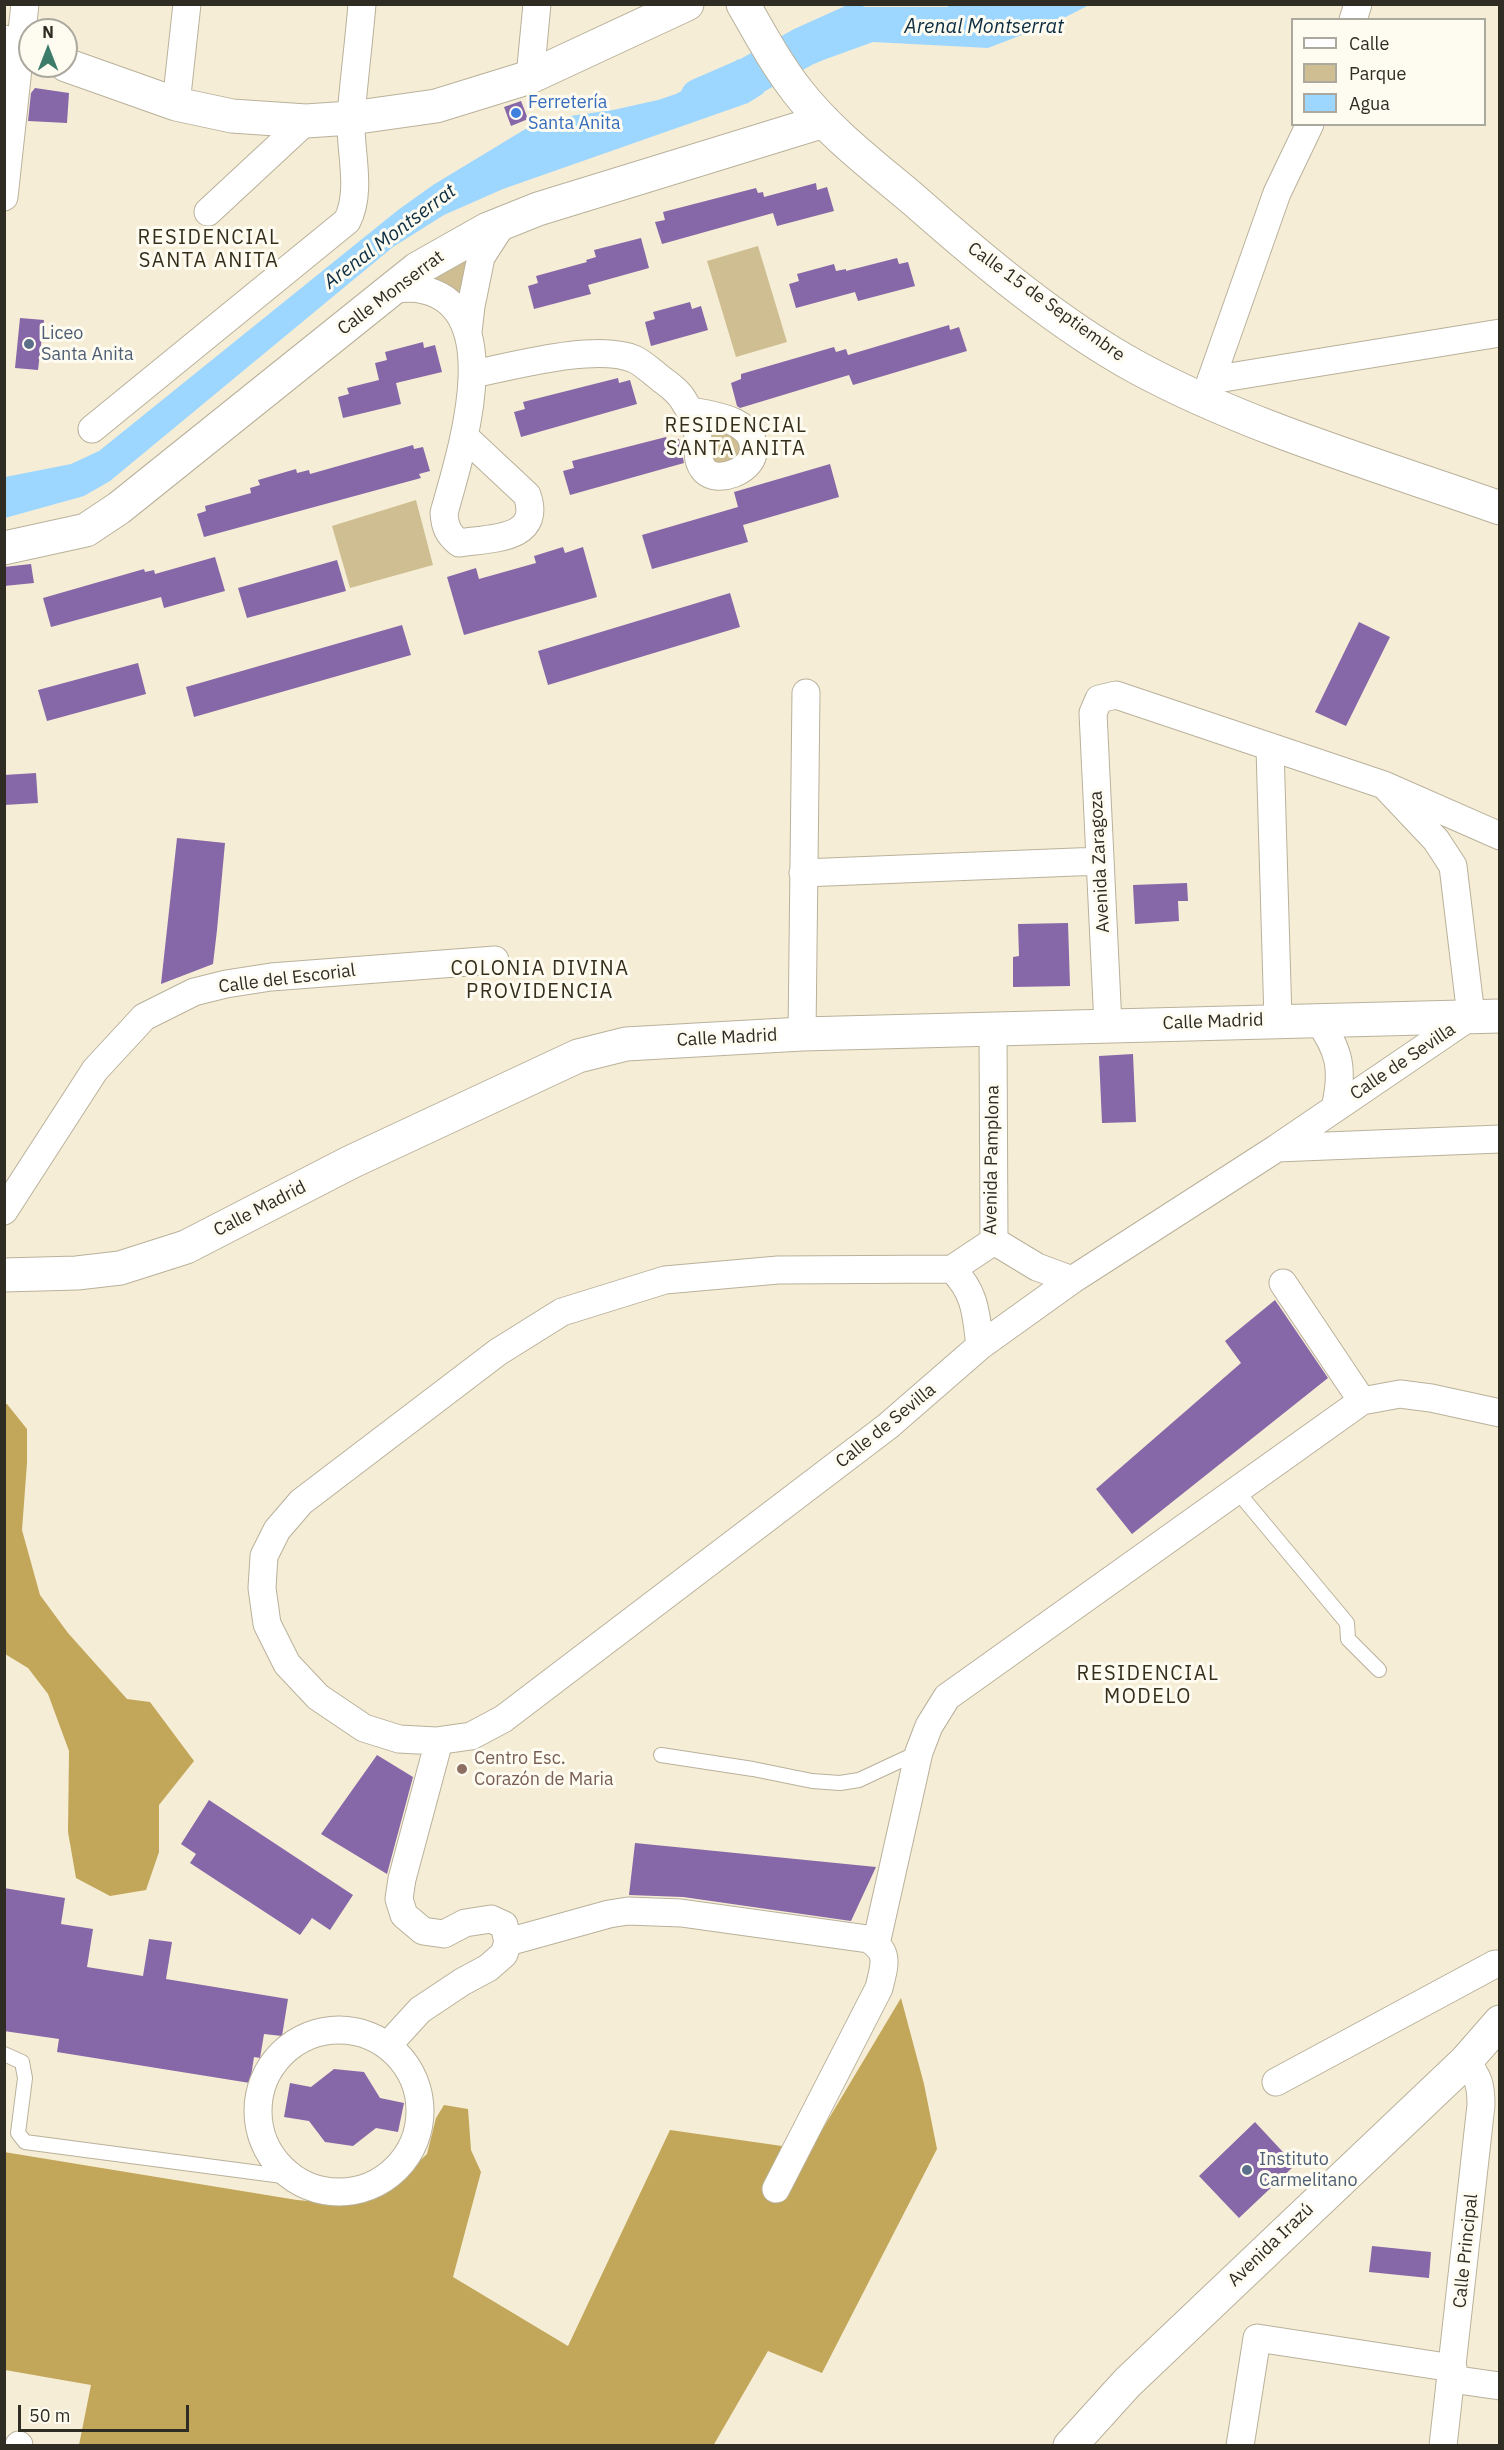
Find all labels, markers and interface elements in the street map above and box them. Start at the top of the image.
water label: Arenal Montserrat [904,15,1064,39]
north arrow [18,18,78,78]
legend [1291,18,1486,126]
text: N [42,22,54,42]
text: Calle [1349,32,1389,55]
text: Parque [1349,62,1406,85]
place label: Ferretería Santa Anita [528,92,621,134]
text: Agua [1349,92,1390,115]
marker: Ferretería Santa Anita [509,106,523,120]
water label: Arenal Montserrat [319,179,461,295]
district label: RESIDENCIAL SANTA ANITA [137,226,281,273]
street label: Calle 15 de Septiembre [963,238,1129,366]
street label: Calle Monserrat [334,246,448,340]
place label: Liceo Santa Anita [41,323,134,366]
marker: Liceo Santa Anita [22,337,36,351]
district label: RESIDENCIAL SANTA ANITA [664,414,808,461]
street label: Avenida Zaragoza [1085,790,1115,934]
district label: COLONIA DIVINA PROVIDENCIA [450,957,630,1004]
street label: Calle del Escorial [217,960,357,998]
street label: Calle Madrid [1162,1009,1264,1035]
street label: Calle de Sevilla [1346,1019,1460,1105]
street label: Calle Madrid [676,1025,778,1051]
street label: Avenida Pamplona [980,1085,1004,1235]
street label: Calle Madrid [210,1176,310,1242]
street label: Calle de Sevilla [832,1379,940,1473]
district label: RESIDENCIAL MODELO [1076,1662,1220,1709]
place label: Centro Esc. Corazón de Maria [474,1748,614,1790]
marker: Centro Esc. Corazón de Maria [455,1762,469,1776]
place label: Instituto Carmelitano [1259,2149,1358,2192]
marker: Instituto Carmelitano [1240,2163,1254,2177]
street label: Calle Principal [1449,2193,1483,2309]
street label: Avenida Irazú [1224,2199,1318,2291]
scale bar [21,2393,192,2431]
text: 50 m [29,2404,71,2427]

